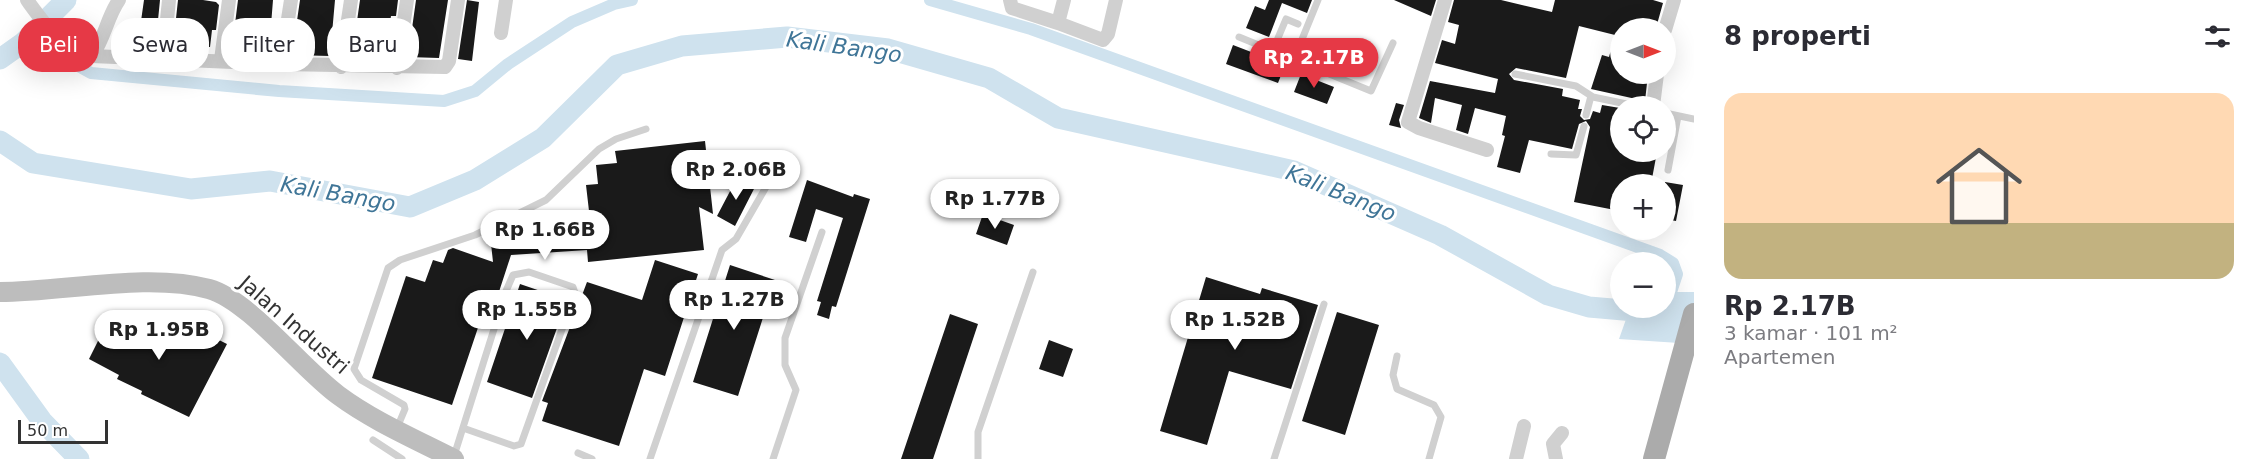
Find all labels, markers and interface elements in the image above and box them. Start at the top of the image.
chip: Beli [18,18,99,72]
chip: Sewa [111,18,209,72]
chip: Filter [221,18,315,72]
chip: Baru [327,18,419,72]
north arrow [1610,18,1676,84]
map controls [1610,18,1676,318]
icon: filters [2201,20,2234,53]
text: 8 properti [1724,21,1871,51]
water label: Kali Bango [785,27,903,67]
pin: Rp 2.17B [1252,38,1376,89]
text: Rp 2.17B [1263,45,1365,69]
button: locate [1610,96,1676,162]
icon: home [1925,132,2033,240]
pin: Rp 2.06B [674,150,798,201]
text: Rp 2.06B [685,157,787,181]
water label: Kali Bango [1282,160,1400,226]
water label: Kali Bango [279,172,397,216]
button: + [1610,174,1676,240]
pin: Rp 1.77B [933,179,1057,230]
text: Rp 1.77B [944,186,1046,210]
pin: Rp 1.66B [483,210,607,261]
text: Rp 1.66B [494,217,596,241]
button: − [1610,252,1676,318]
street label: Jalan Industri [233,270,354,379]
pin: Rp 1.27B [672,280,796,331]
text: Rp 1.27B [683,287,785,311]
pin: Rp 1.55B [465,290,589,341]
text: Rp 2.17B [1724,291,1856,321]
text: Rp 1.55B [476,297,578,321]
pin: Rp 1.52B [1173,300,1297,351]
text: Rp 1.52B [1184,307,1286,331]
pin: Rp 1.95B [97,310,221,361]
text: Rp 1.95B [108,317,210,341]
text: 3 kamar · 101 m² [1724,321,1898,345]
text: Apartemen [1724,345,1835,369]
scale bar [18,417,108,444]
text: 50 m [27,421,68,440]

